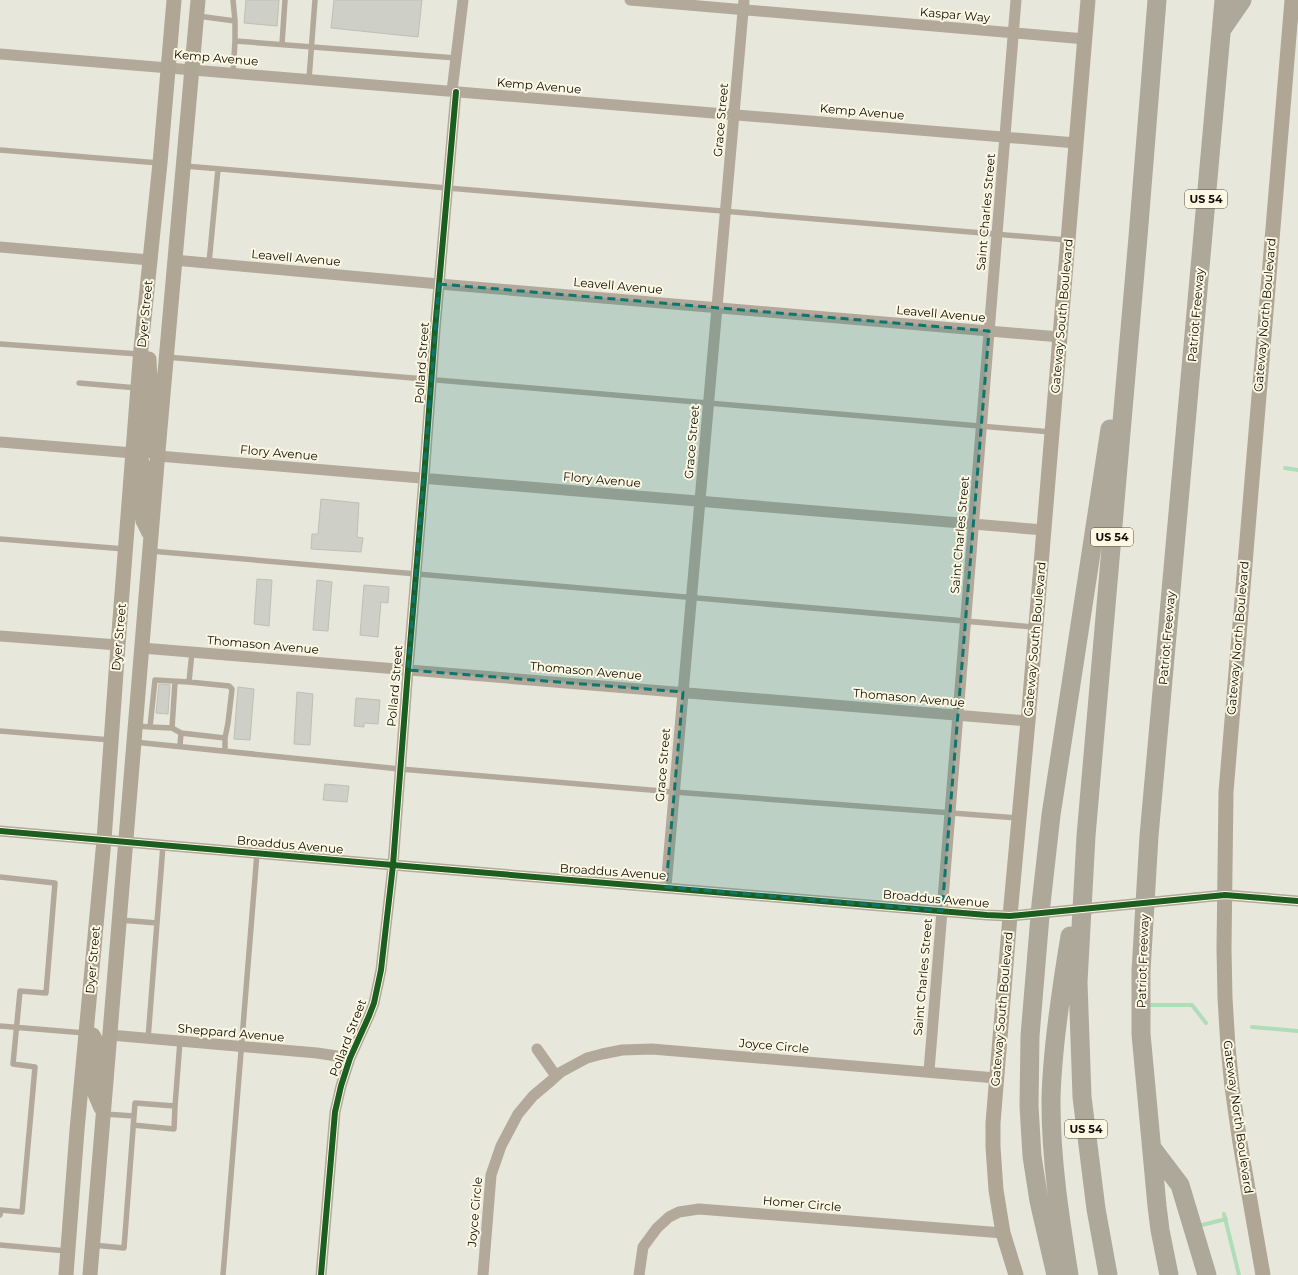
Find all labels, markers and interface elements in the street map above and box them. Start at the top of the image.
street label: Kaspar Way [919,4,991,25]
street label: Kemp Avenue [173,46,259,69]
street label: Kemp Avenue [496,74,582,97]
street label: Grace Street [710,82,731,157]
street label: Kemp Avenue [819,100,905,123]
street label: Saint Charles Street [973,152,998,271]
road number: US 54 [1185,190,1227,208]
street label: Gateway North Boulevard [1250,237,1279,393]
street label: Gateway South Boulevard [1047,238,1076,394]
street label: Leavell Avenue [251,246,341,269]
street label: Patriot Freeway [1184,267,1207,362]
street label: Leavell Avenue [573,274,663,297]
street label: Dyer Street [134,279,156,348]
street label: Leavell Avenue [896,302,986,325]
street label: Pollard Street [411,322,432,404]
street label: Grace Street [681,404,702,479]
street label: Flory Avenue [240,442,319,463]
street label: Flory Avenue [563,469,642,490]
street label: Saint Charles Street [947,475,972,594]
road number: US 54 [1091,528,1133,546]
street label: Gateway North Boulevard [1223,560,1252,716]
street label: Gateway South Boulevard [1020,561,1049,717]
street label: Patriot Freeway [1155,590,1178,685]
street label: Dyer Street [108,602,129,671]
street label: Thomason Avenue [206,632,320,657]
street label: Pollard Street [383,644,406,727]
street label: Thomason Avenue [529,658,643,683]
street label: Thomason Avenue [852,685,966,710]
street label: Grace Street [652,727,673,802]
street label: Broaddus Avenue [236,832,344,857]
street label: Broaddus Avenue [559,860,667,883]
street label: Broaddus Avenue [882,886,990,911]
street label: Patriot Freeway [1133,913,1152,1008]
street label: Saint Charles Street [910,917,935,1036]
street label: Dyer Street [82,925,103,994]
street label: Gateway South Boulevard [987,931,1016,1087]
street label: Pollard Street [326,997,369,1079]
street label: Sheppard Avenue [177,1020,285,1045]
street label: Joyce Circle [737,1035,810,1056]
street label: Gateway North Boulevard [1220,1039,1257,1194]
road number: US 54 [1065,1120,1107,1138]
street label: Joyce Circle [464,1176,485,1249]
street label: Homer Circle [762,1193,842,1214]

